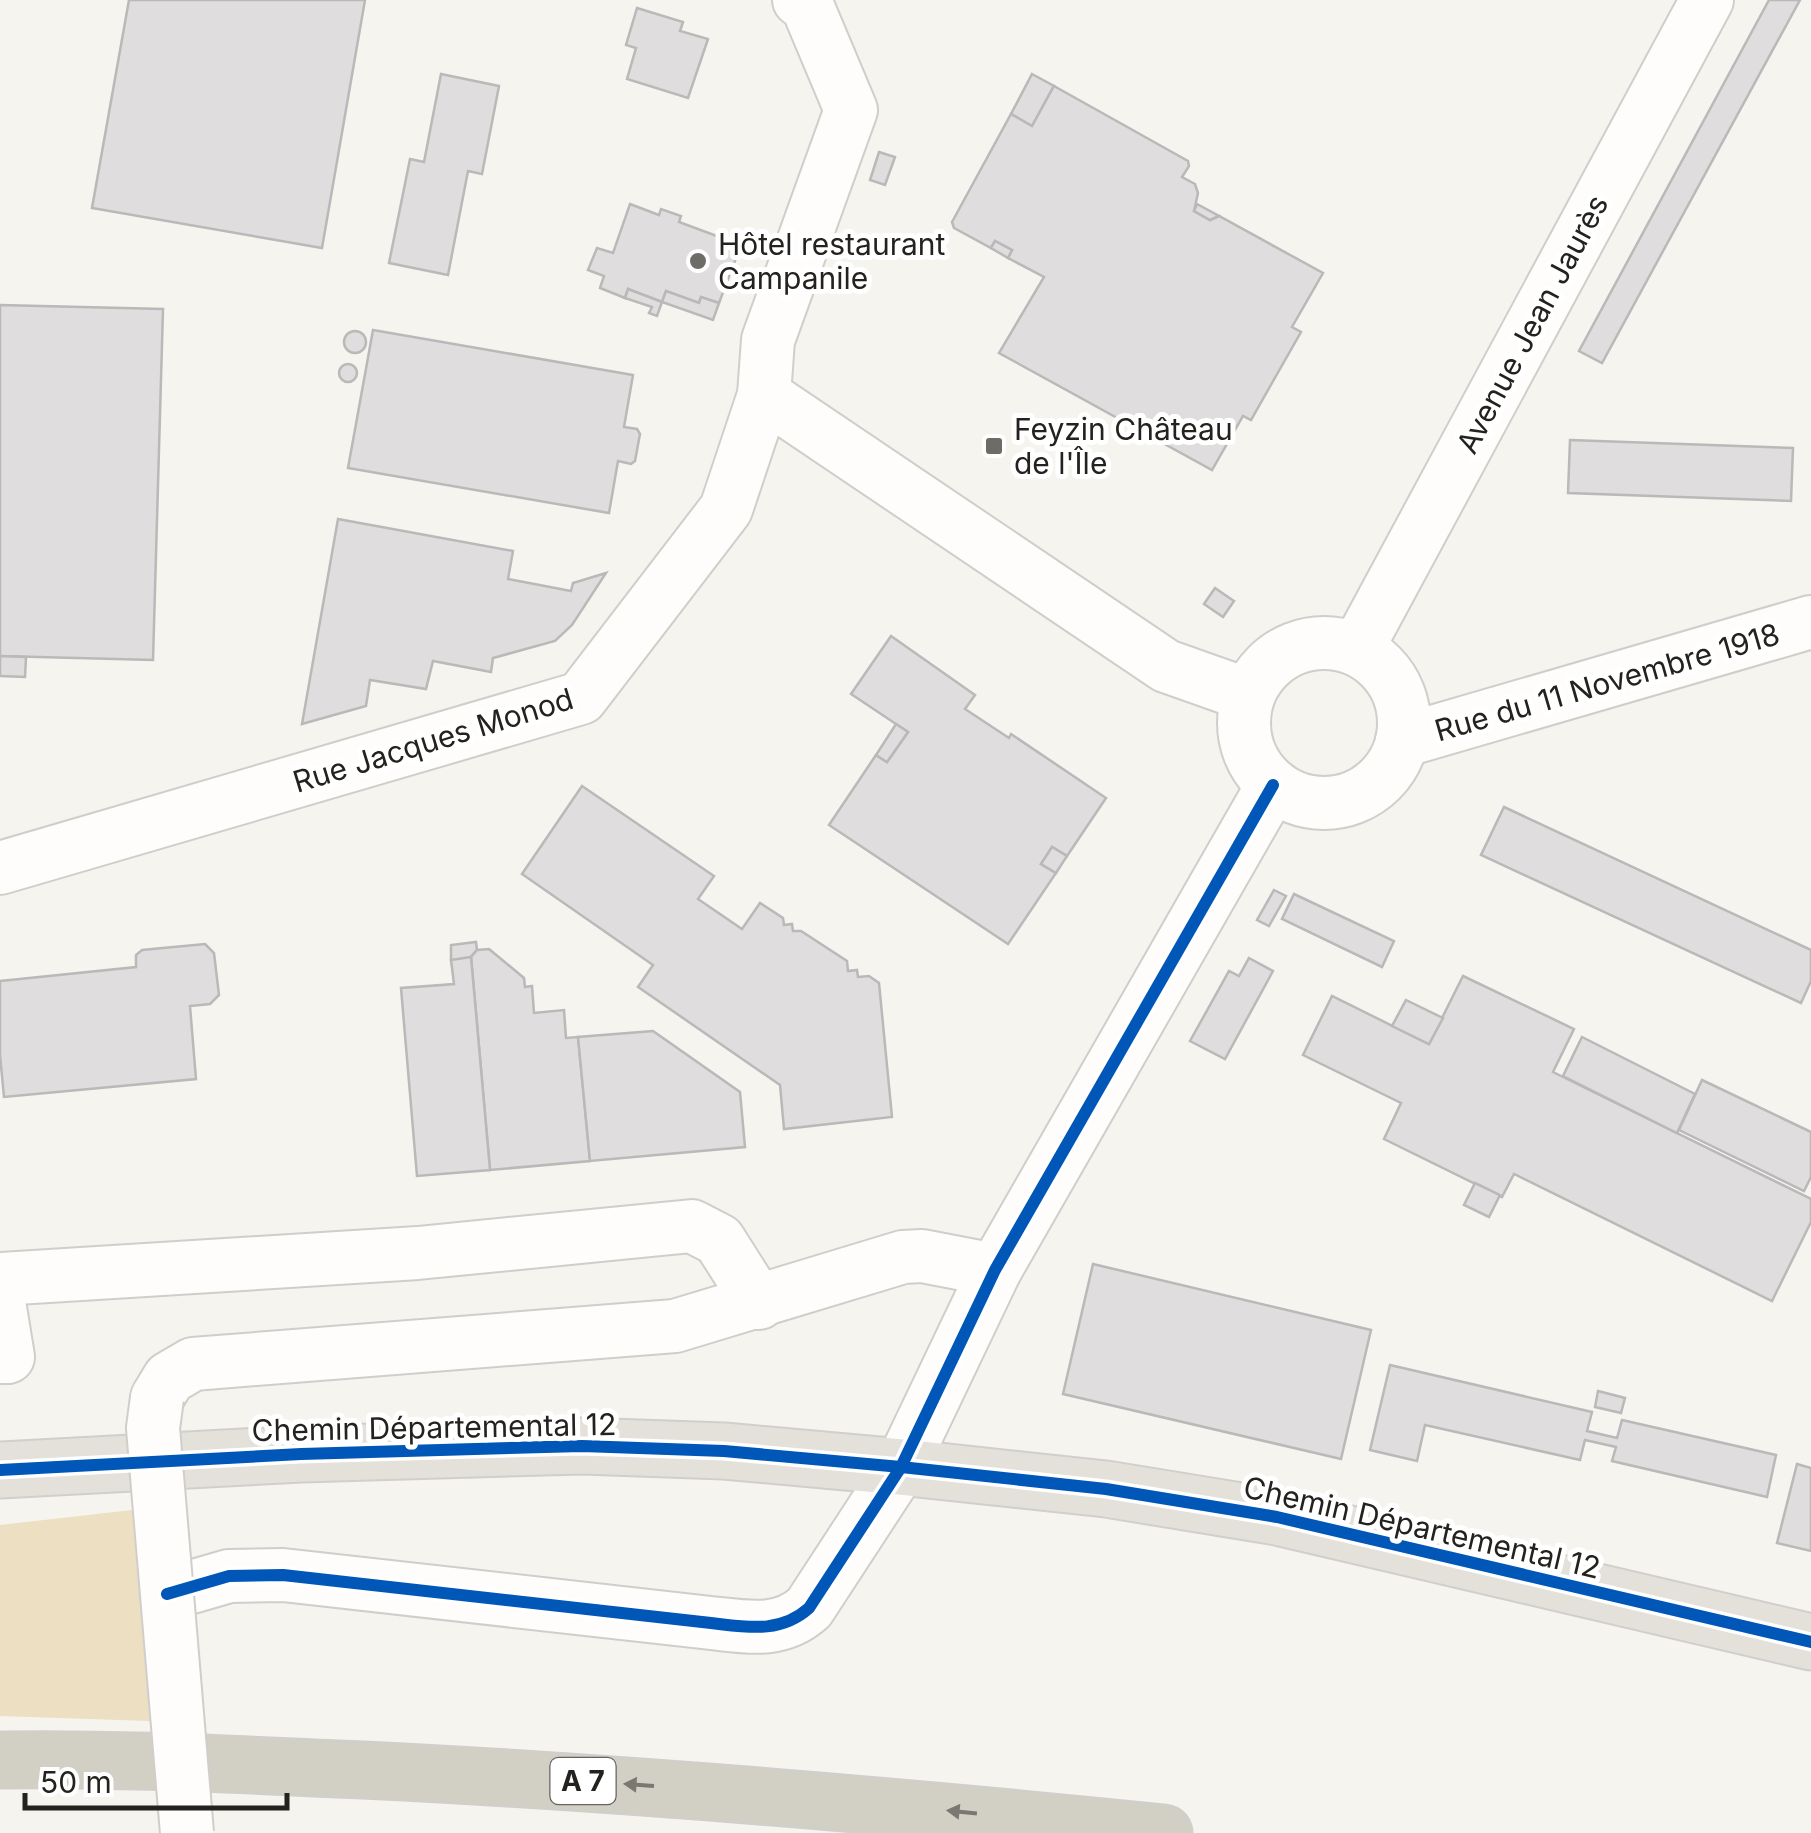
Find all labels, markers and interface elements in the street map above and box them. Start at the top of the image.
street label: Avenue Jean Jaurès [1449,189,1615,459]
place label: Hôtel restaurant Campanile [718,226,946,296]
marker: Hôtel restaurant Campanile [687,250,709,272]
place label: Feyzin Château de l'Île [1014,411,1233,481]
marker: Feyzin Château de l'Île [983,435,1005,457]
street label: Rue du 11 Novembre 1918 [1430,615,1784,749]
street label: Rue Jacques Monod [289,680,577,800]
street label: Chemin Départemental 12 [251,1406,617,1448]
street label: Chemin Départemental 12 [1240,1468,1604,1586]
scale bar [25,1748,288,1810]
road number: A 7 [550,1758,616,1804]
text: 50 m [40,1764,112,1800]
one-way arrow [622,1777,654,1793]
one-way arrow [946,1804,978,1820]

